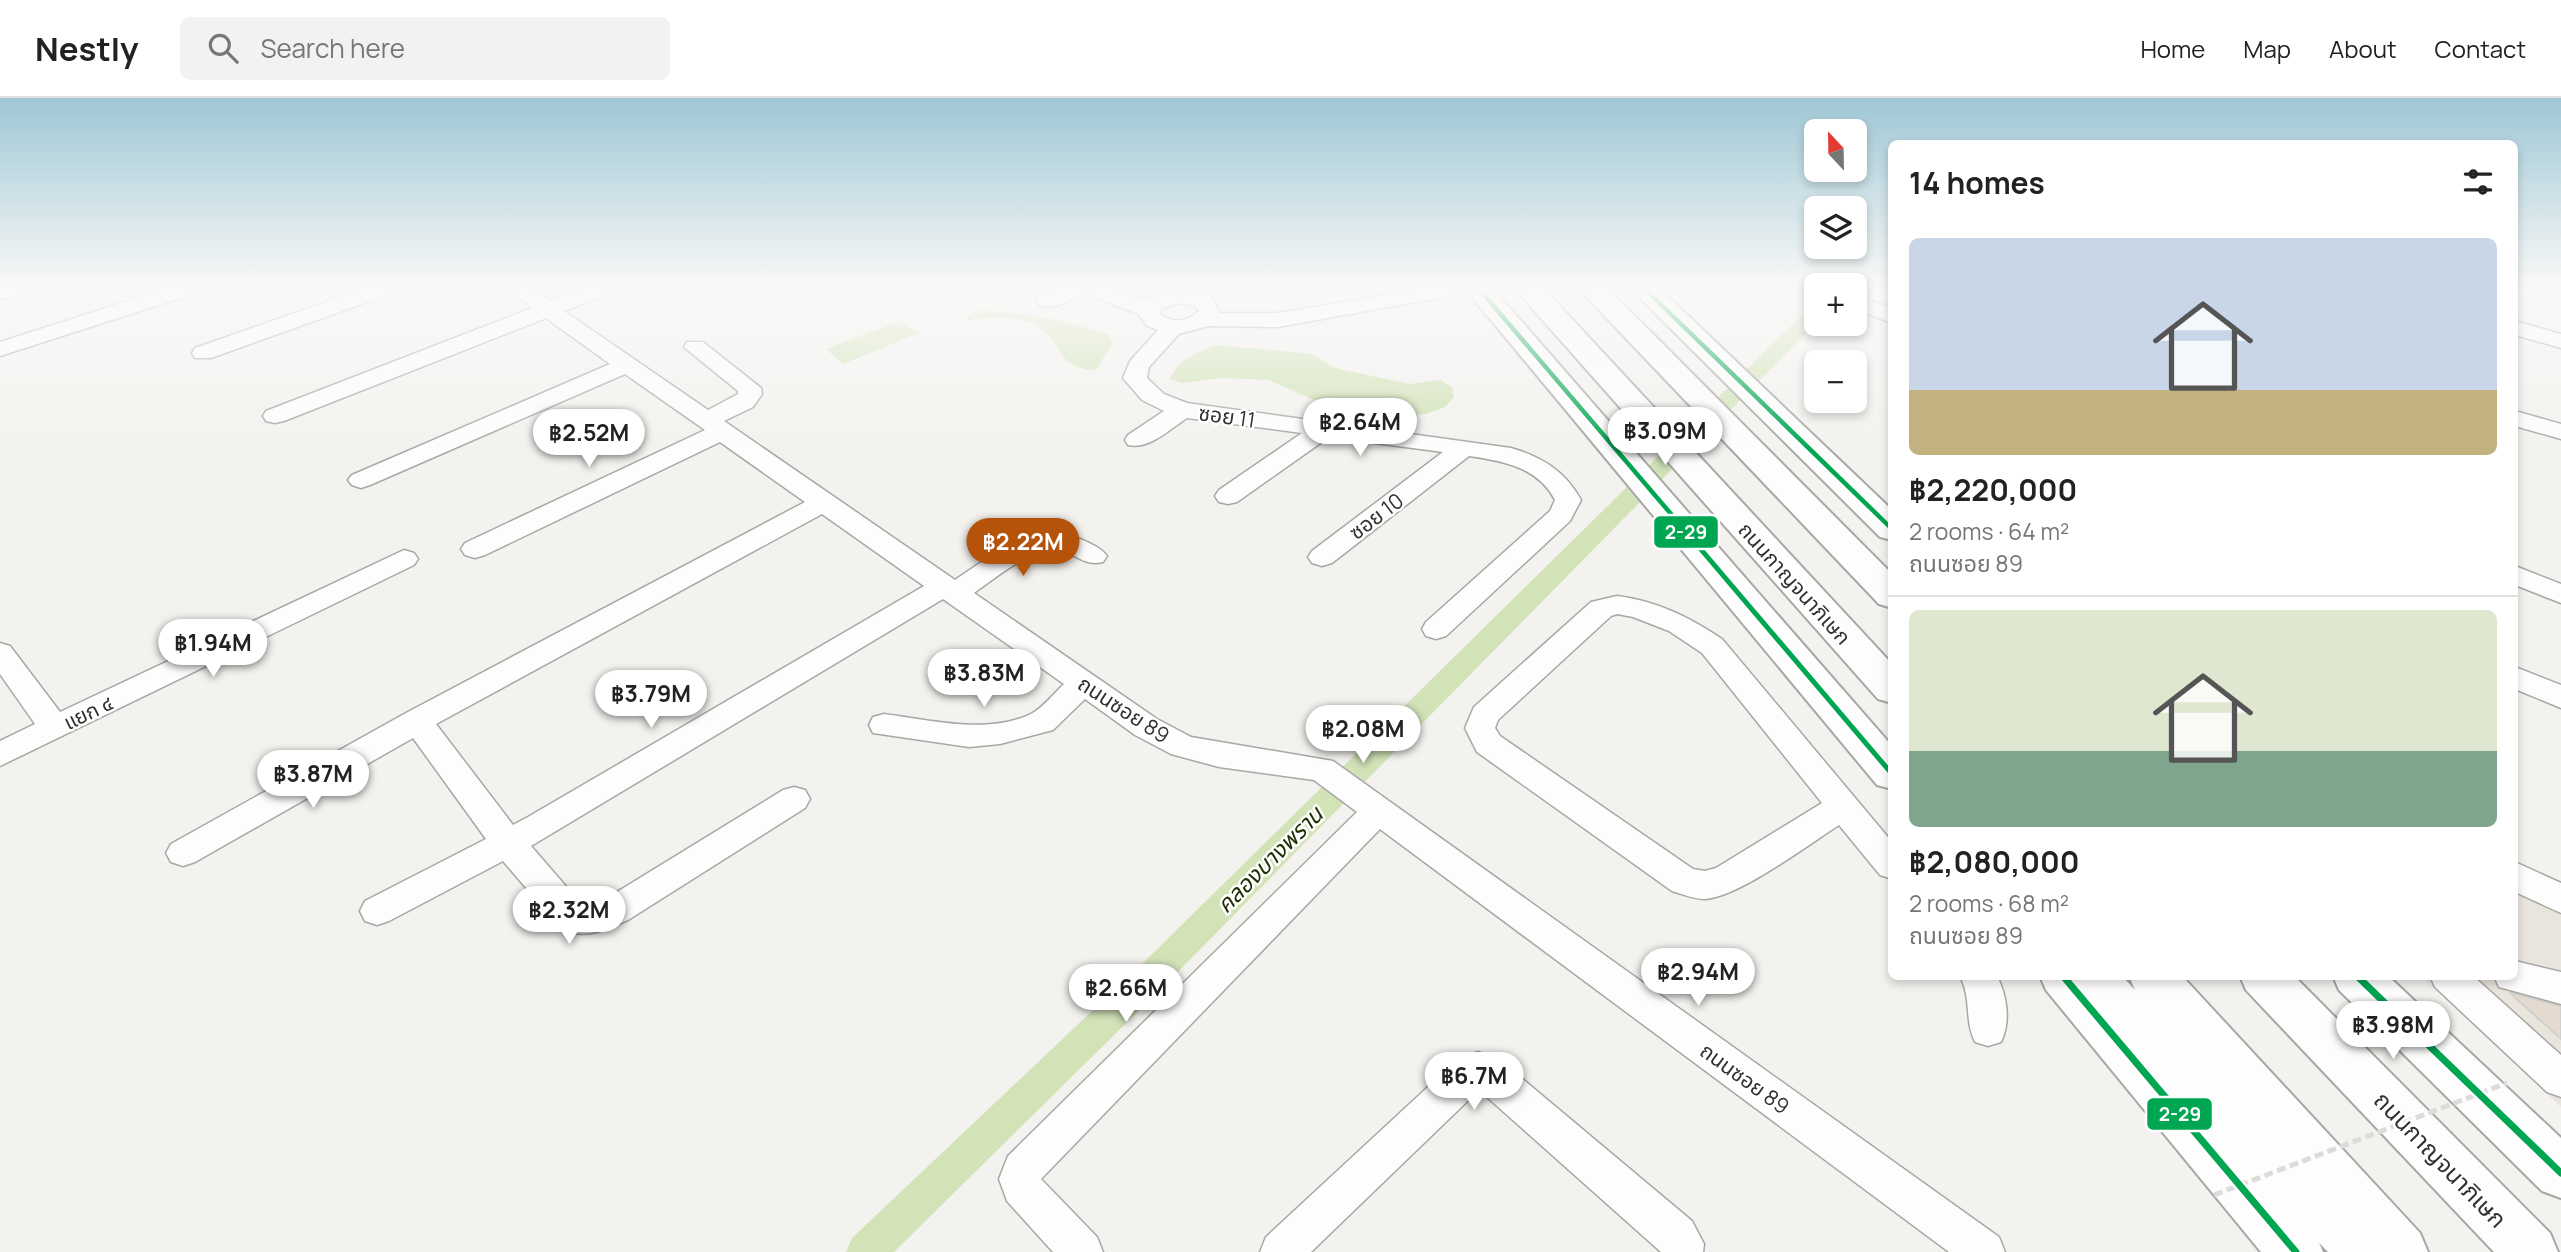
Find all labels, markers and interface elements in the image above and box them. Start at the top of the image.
search box [180,17,670,80]
text: Nestly [35,26,138,71]
icon: search [204,29,242,67]
text: Search here [260,30,405,66]
text: Home [2140,32,2205,65]
text: Map [2243,32,2291,65]
text: About [2329,32,2397,65]
text: Contact [2435,32,2526,65]
north arrow [1804,119,1867,182]
map controls [1804,119,1867,413]
text: 14 homes [1909,162,2045,203]
icon: filters [2459,163,2497,201]
button: layers [1804,196,1867,259]
button: + [1804,273,1867,336]
icon: home [2140,283,2266,409]
button: − [1804,350,1867,413]
street label: ซอย 11 [1197,398,1257,434]
pin: ฿2.64M [1303,398,1417,458]
text: ฿2.64M [1319,405,1401,437]
pin: ฿3.09M [1608,408,1722,467]
pin: ฿2.52M [532,410,646,469]
text: ฿3.09M [1624,414,1706,446]
text: ฿2.52M [549,416,629,448]
text: ฿2,220,000 [1909,469,2077,510]
street label: ซอย 10 [1343,486,1409,546]
line badge: 2-29 [1653,515,1719,549]
text: 2 rooms · 64 m² [1909,515,2069,547]
street label: ถนนกาญจนาภิเษก [1732,516,1858,650]
pin: ฿2.22M [966,518,1080,578]
text: 2-29 [1665,519,1707,545]
text: ฿2.22M [982,525,1064,557]
text: ถนนซอย 89 [1909,547,2023,579]
pin: ฿1.94M [156,620,270,679]
text: ฿1.94M [174,626,252,658]
pin: ฿3.83M [927,650,1041,709]
icon: home [2140,655,2266,781]
text: ฿3.83M [944,656,1024,688]
street label: ถนนซอย 89 [1073,669,1175,749]
pin: ฿3.79M [594,670,708,730]
text: ฿3.79M [611,677,691,709]
street label: แยก ๔ [59,688,117,736]
pin: ฿2.08M [1306,706,1420,765]
text: ฿2.08M [1322,712,1404,744]
pin: ฿3.87M [256,750,370,810]
text: ฿3.87M [273,757,353,789]
water label: คลองบางพราน [1209,797,1331,919]
text: ฿2,080,000 [1909,841,2080,882]
pin: ฿2.32M [512,886,626,946]
text: 2 rooms · 68 m² [1909,887,2069,919]
text: ฿2.32M [529,893,609,925]
text: ถนนซอย 89 [1909,919,2023,951]
pin: ฿2.94M [1641,948,1755,1008]
text: ฿2.94M [1657,955,1739,987]
pin: ฿2.66M [1069,964,1183,1024]
text: ฿2.66M [1085,971,1167,1003]
pin: ฿3.98M [2336,1002,2450,1061]
text: ฿3.98M [2352,1008,2434,1040]
street label: ถนนซอย 89 [1695,1036,1795,1120]
pin: ฿6.7M [1425,1052,1523,1112]
text: ฿6.7M [1441,1059,1507,1091]
street label: ถนนกาญจนาภิเษก [2367,1083,2515,1235]
line badge: 2-29 [2146,1097,2213,1131]
text: 2-29 [2159,1101,2201,1127]

